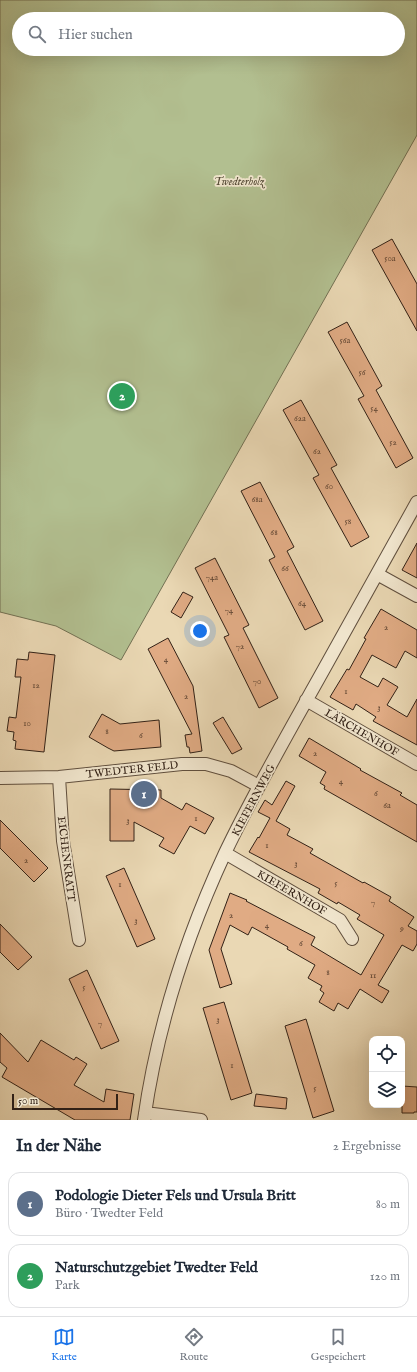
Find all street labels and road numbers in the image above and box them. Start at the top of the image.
street label: LÄRCHENHOF [322,706,401,760]
street label: TWEDTER FELD [85,758,179,782]
street label: KIEFERNWEG [229,762,279,839]
street label: EICHENKRATT [54,815,78,903]
street label: KIEFERNHOF [254,867,329,918]

